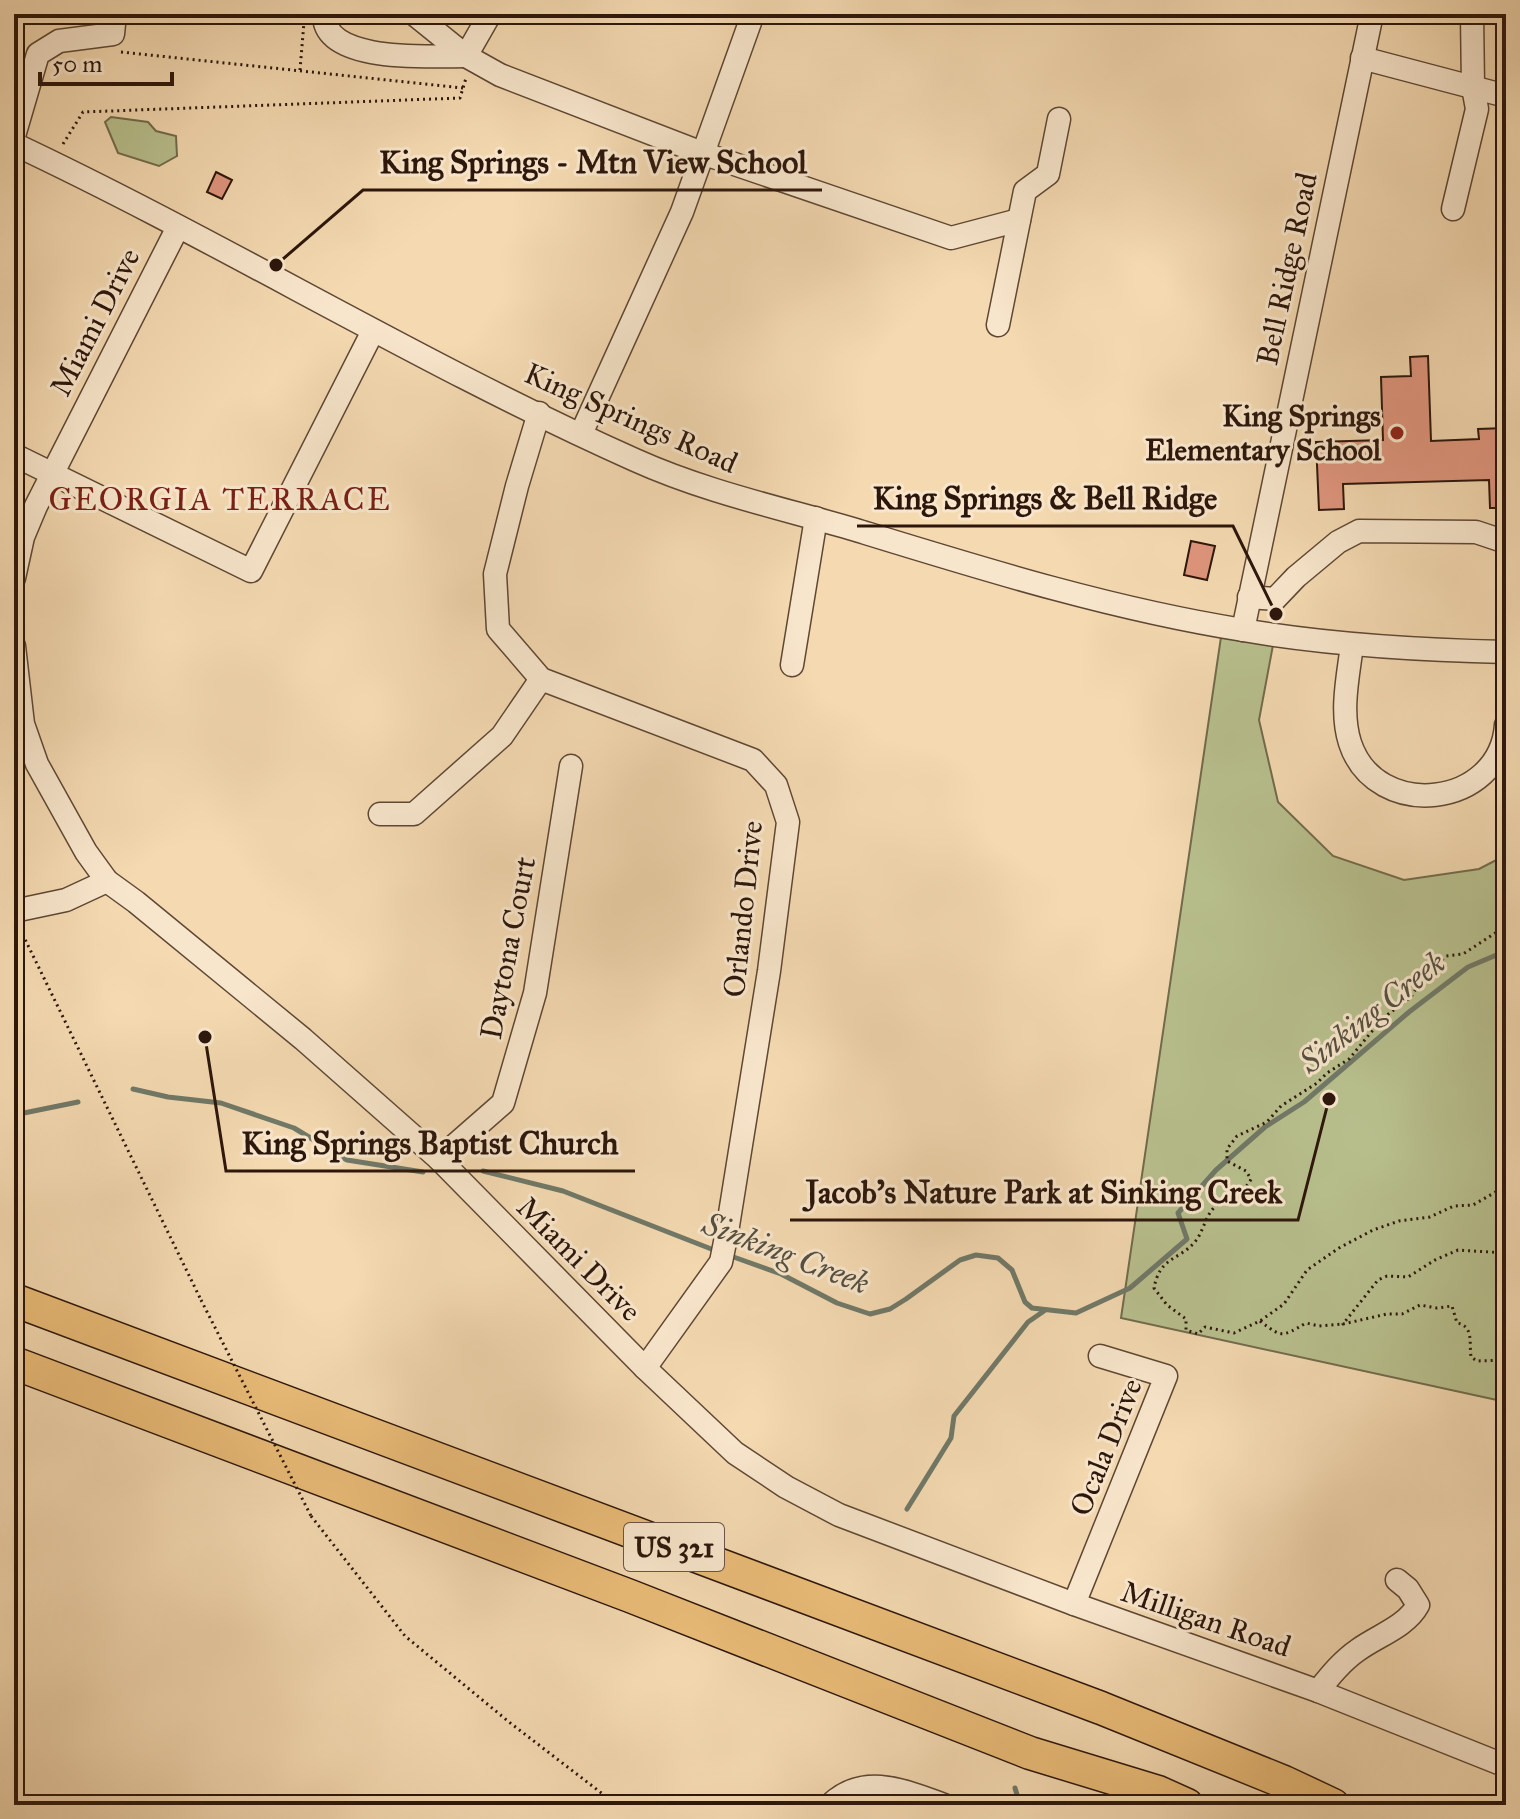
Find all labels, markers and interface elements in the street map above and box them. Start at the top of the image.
scale bar [40,36,172,86]
text: 50 m [52,49,102,79]
callout: King Springs - Mtn View School [363,134,822,190]
text: King Springs - Mtn View School [379,143,808,182]
street label: Bell Ridge Road [1249,169,1325,369]
street label: Miami Drive [42,242,148,402]
street label: King Springs Road [519,355,743,481]
place label: King Springs Elementary School [1145,398,1382,468]
marker: King Springs Elementary School [1388,424,1406,442]
callout: King Springs & Bell Ridge [857,470,1233,526]
text: King Springs & Bell Ridge [873,479,1217,518]
district label: GEORGIA TERRACE [48,480,392,519]
street label: Orlando Drive [716,819,770,999]
street label: Daytona Court [473,853,543,1042]
water label: Sinking Creek [1291,943,1453,1082]
callout: King Springs Baptist Church [226,1115,635,1171]
text: King Springs Baptist Church [242,1124,619,1163]
callout: Jacob's Nature Park at Sinking Creek [790,1164,1298,1220]
text: Jacob's Nature Park at Sinking Creek [802,1173,1283,1212]
street label: Miami Drive [509,1189,649,1329]
water label: Sinking Creek [696,1204,875,1303]
street label: Ocala Drive [1062,1373,1150,1521]
road number: US 321 [624,1523,724,1571]
street label: Milligan Road [1116,1573,1296,1665]

